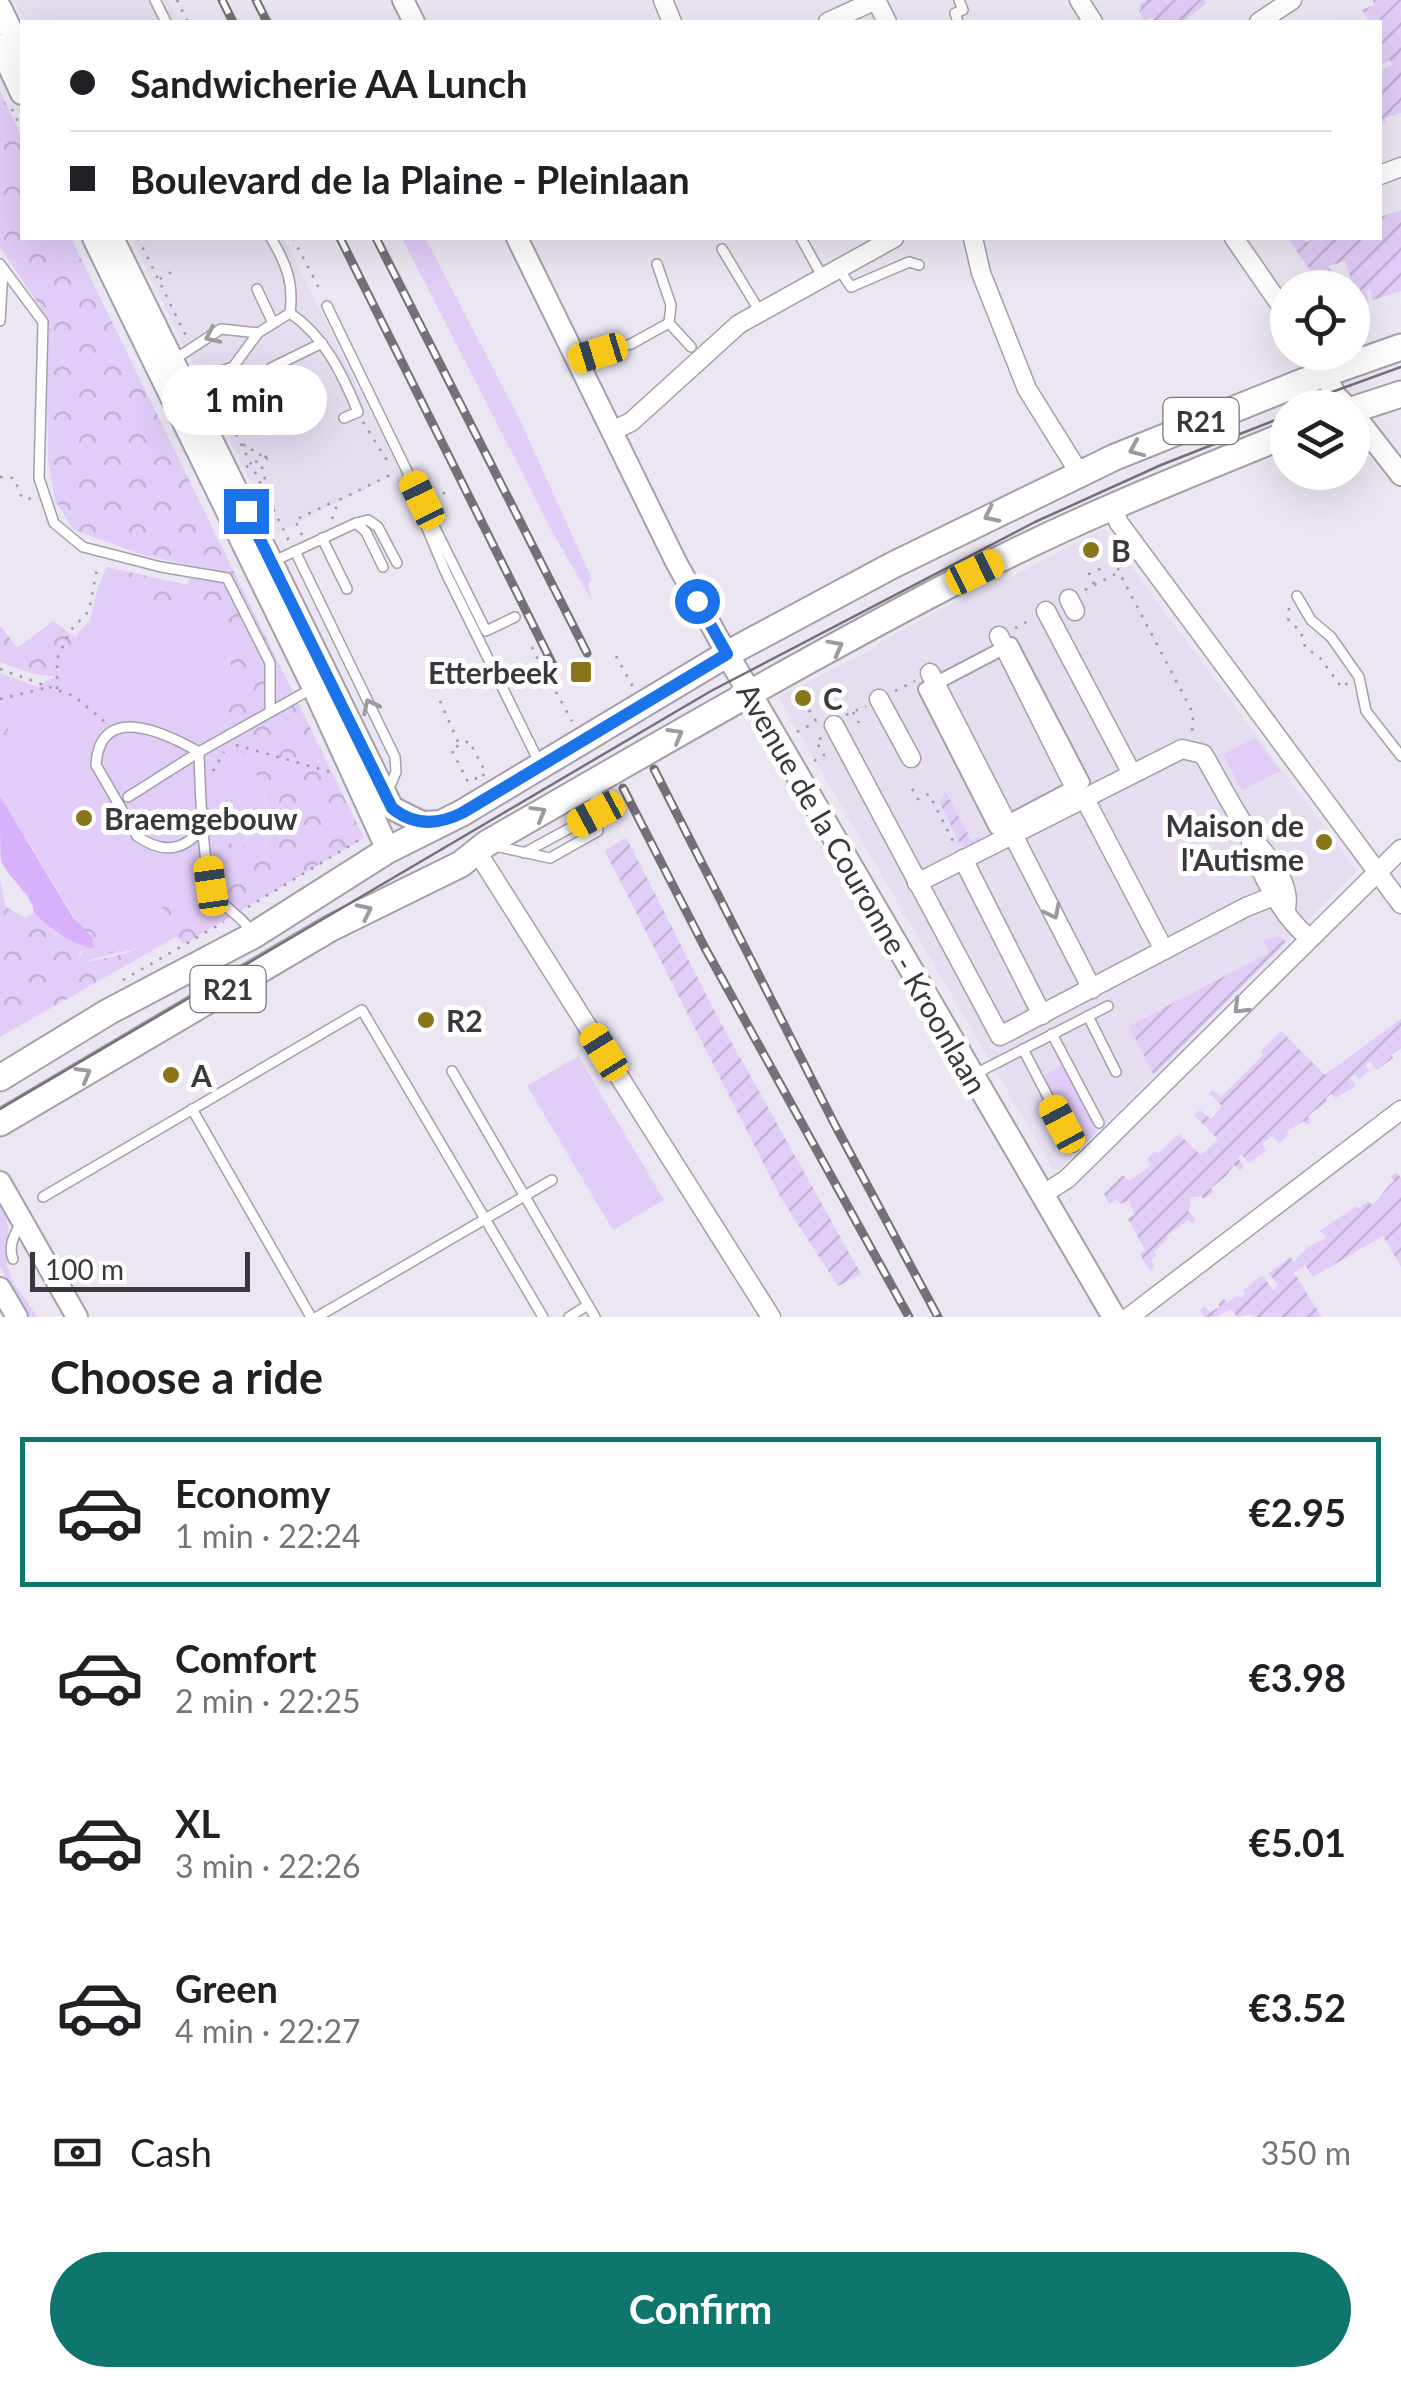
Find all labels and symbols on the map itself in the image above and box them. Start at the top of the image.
one-way arrow [205,323,223,343]
car [565,330,631,376]
callout: 1 min [164,366,328,436]
road number: R21 [1164,398,1238,444]
one-way arrow [1128,437,1146,457]
car [395,466,449,534]
route end [224,489,269,534]
one-way arrow [984,503,1002,522]
place label: B [1111,532,1131,568]
marker: B [1080,539,1102,561]
car [941,545,1009,599]
route start [675,579,720,624]
one-way arrow [825,640,843,659]
place label: Etterbeek [428,654,559,690]
marker: Etterbeek [568,659,594,685]
street label: Avenue de la Couronne - Kroonlaan [730,676,996,1100]
place label: C [823,680,843,716]
marker: C [792,687,814,709]
one-way arrow [363,699,382,717]
one-way arrow [665,728,683,747]
car [562,787,630,841]
place label: Braemgebouw [104,800,298,836]
one-way arrow [528,806,546,826]
marker: Braemgebouw [73,807,95,829]
place label: Maison de l'Autisme [1166,807,1304,877]
marker: Maison de l'Autisme [1313,831,1335,853]
car [192,854,230,918]
one-way arrow [1041,901,1060,919]
one-way arrow [355,904,373,923]
road number: R21 [190,966,266,1012]
one-way arrow [1233,995,1251,1013]
place label: R2 [446,1002,483,1038]
marker: R2 [415,1009,437,1031]
car [575,1019,633,1085]
place label: A [190,1057,212,1093]
marker: A [160,1064,182,1086]
one-way arrow [73,1066,91,1086]
car [1035,1090,1089,1158]
scale bar [30,1247,250,1292]

